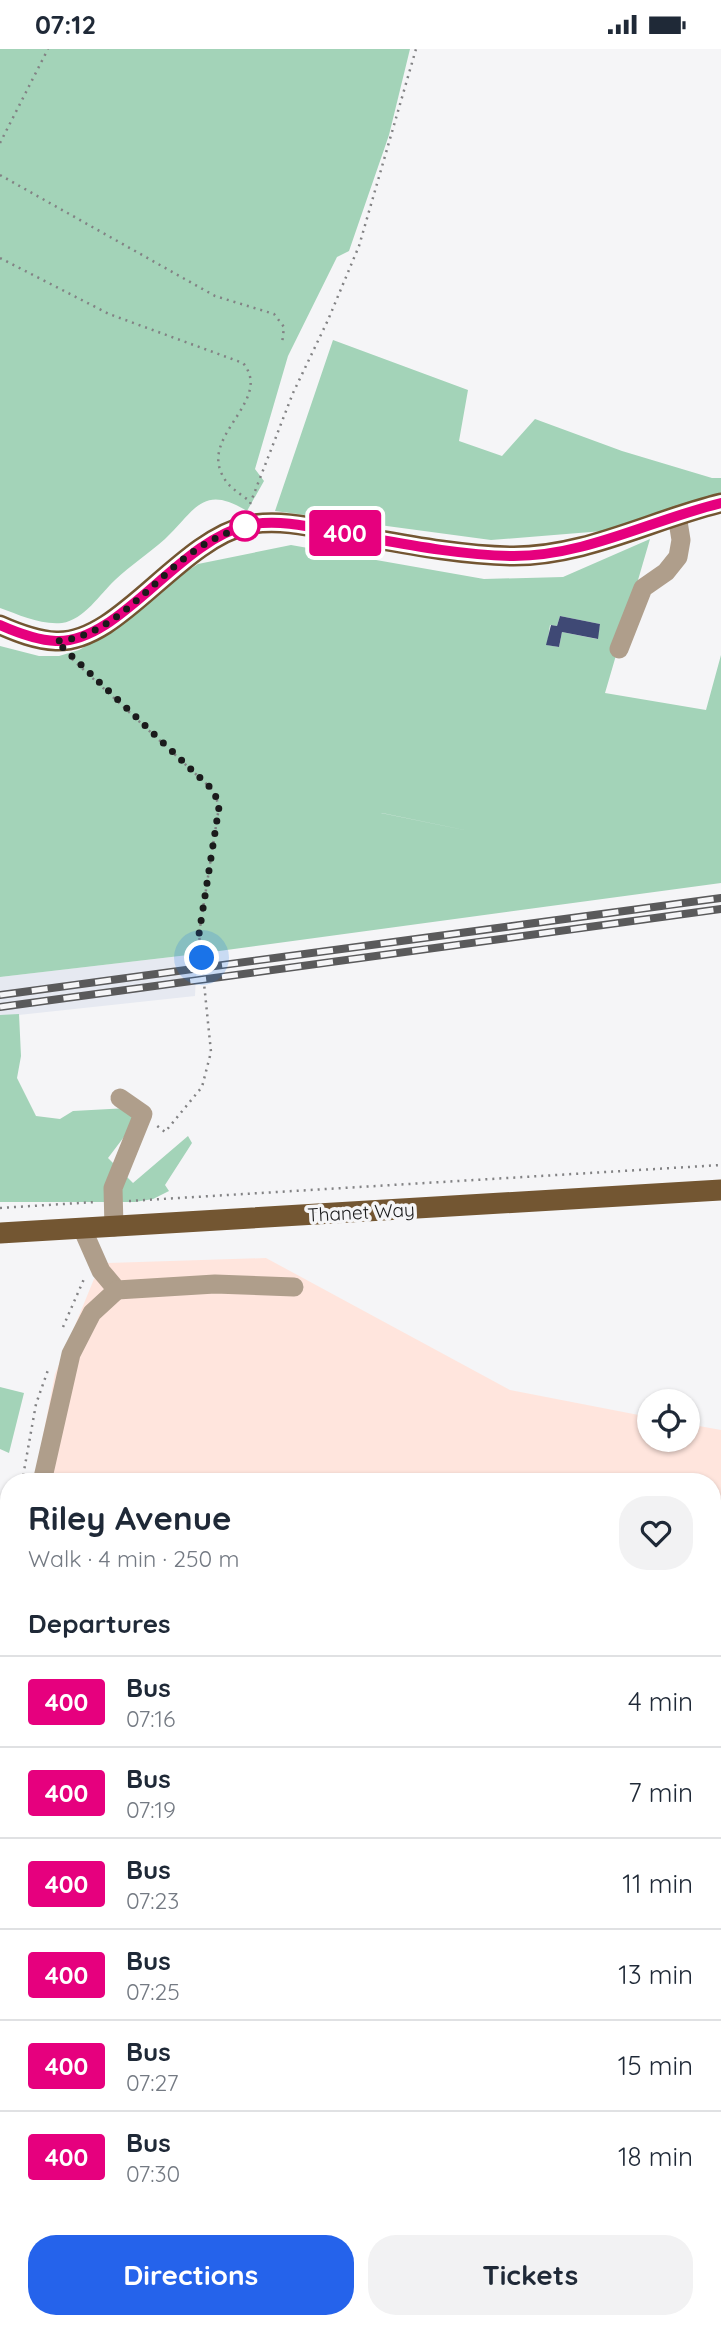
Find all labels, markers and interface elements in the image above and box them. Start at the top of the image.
text: 07:12 [35,8,96,41]
line badge: 400 [305,510,385,556]
unlabelled marker [230,511,260,541]
text: 400 [323,518,367,548]
your location [184,940,219,975]
street label: Thanet Way [307,1197,415,1227]
map controls [637,1389,700,1452]
button: locate [637,1389,700,1452]
button: heart [619,1496,693,1570]
text: Riley Avenue [28,1497,231,1538]
text: Walk · 4 min · 250 m [28,1544,239,1573]
text: Departures [28,1607,171,1640]
text: Bus [126,1671,171,1704]
text: 4 min [628,1685,693,1718]
text: 400 [45,1687,88,1717]
text: 07:16 [126,1704,175,1733]
text: Bus [126,1762,171,1795]
text: 7 min [628,1776,693,1809]
text: 400 [45,1778,88,1808]
text: 07:19 [126,1795,176,1824]
text: Bus [126,1853,171,1886]
text: 11 min [622,1867,693,1900]
text: 400 [45,1869,88,1899]
text: 07:23 [126,1886,179,1915]
text: Bus [126,1944,171,1977]
text: 13 min [618,1958,693,1991]
text: 400 [45,1960,88,1990]
text: 07:25 [126,1977,180,2006]
text: Bus [126,2035,171,2068]
text: 15 min [618,2049,693,2082]
text: 400 [45,2051,88,2081]
text: 07:27 [126,2068,179,2097]
text: Bus [126,2126,171,2159]
text: 18 min [618,2140,693,2173]
text: 400 [45,2142,88,2172]
text: 07:30 [126,2159,180,2188]
button: Directions [28,2235,354,2315]
button: Tickets [368,2235,693,2315]

